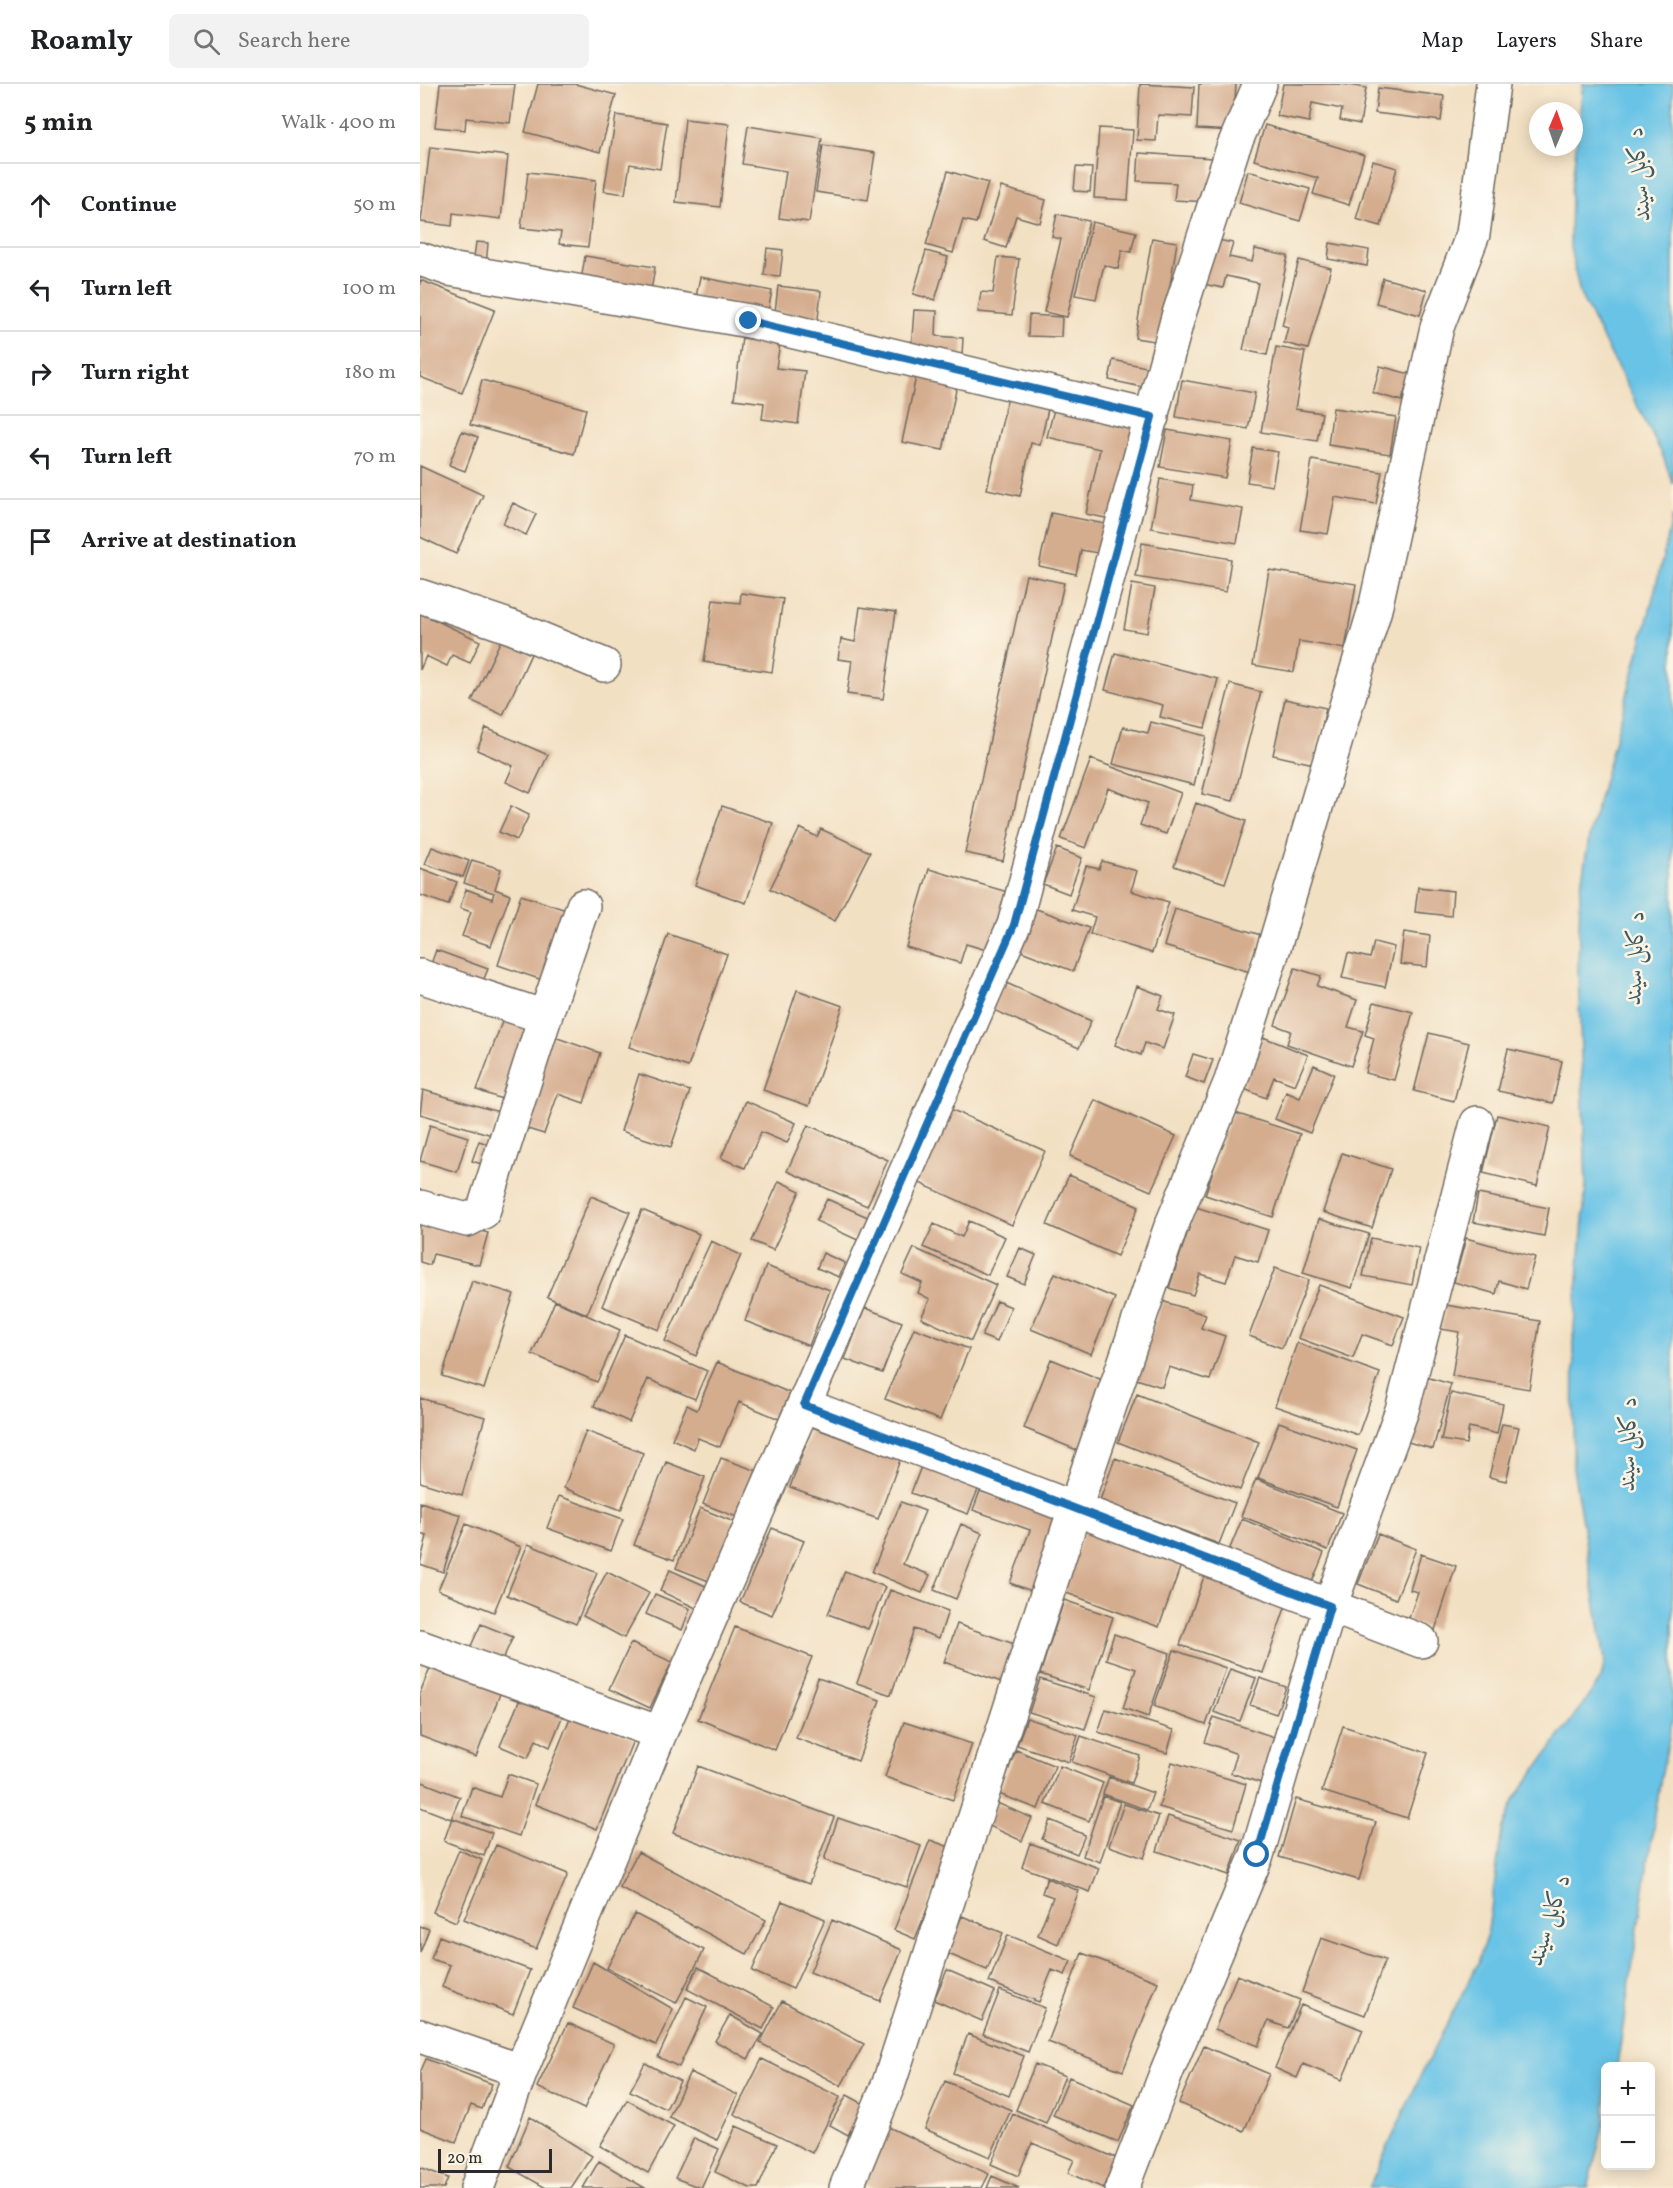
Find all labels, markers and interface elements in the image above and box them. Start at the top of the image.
search box [169,14,589,68]
text: Roamly [30,22,133,61]
icon: search [190,25,223,58]
text: Search here [238,26,350,57]
text: Map [1421,27,1463,56]
text: Layers [1496,27,1557,56]
text: Share [1590,27,1643,56]
north arrow [1529,102,1583,156]
text: 5 min [24,105,93,141]
text: Walk · 400 m [281,109,396,137]
water label: د کابل سيند [1619,125,1661,223]
icon: ahead [24,189,57,222]
text: Continue [81,190,177,221]
text: 50 m [353,191,396,219]
icon: left [24,273,57,306]
text: Turn left [81,274,172,305]
text: 100 m [342,275,396,303]
route end [735,307,761,333]
icon: right [24,357,57,390]
text: Turn right [81,358,189,389]
text: 180 m [344,359,396,387]
icon: left [24,441,57,474]
text: Turn left [81,442,172,473]
text: 70 m [353,443,396,471]
icon: arrive [24,525,57,558]
text: Arrive at destination [81,526,297,557]
water label: د کابل سيند [1617,910,1655,1006]
water label: د کابل سيند [1611,1396,1647,1492]
route start [1243,1841,1269,1867]
water label: د کابل سيند [1519,1870,1581,1970]
map controls [1601,2062,1655,2170]
button: + [1601,2062,1655,2116]
button: − [1601,2116,1655,2170]
scale bar [438,2146,552,2174]
text: 20 m [447,2148,482,2170]

